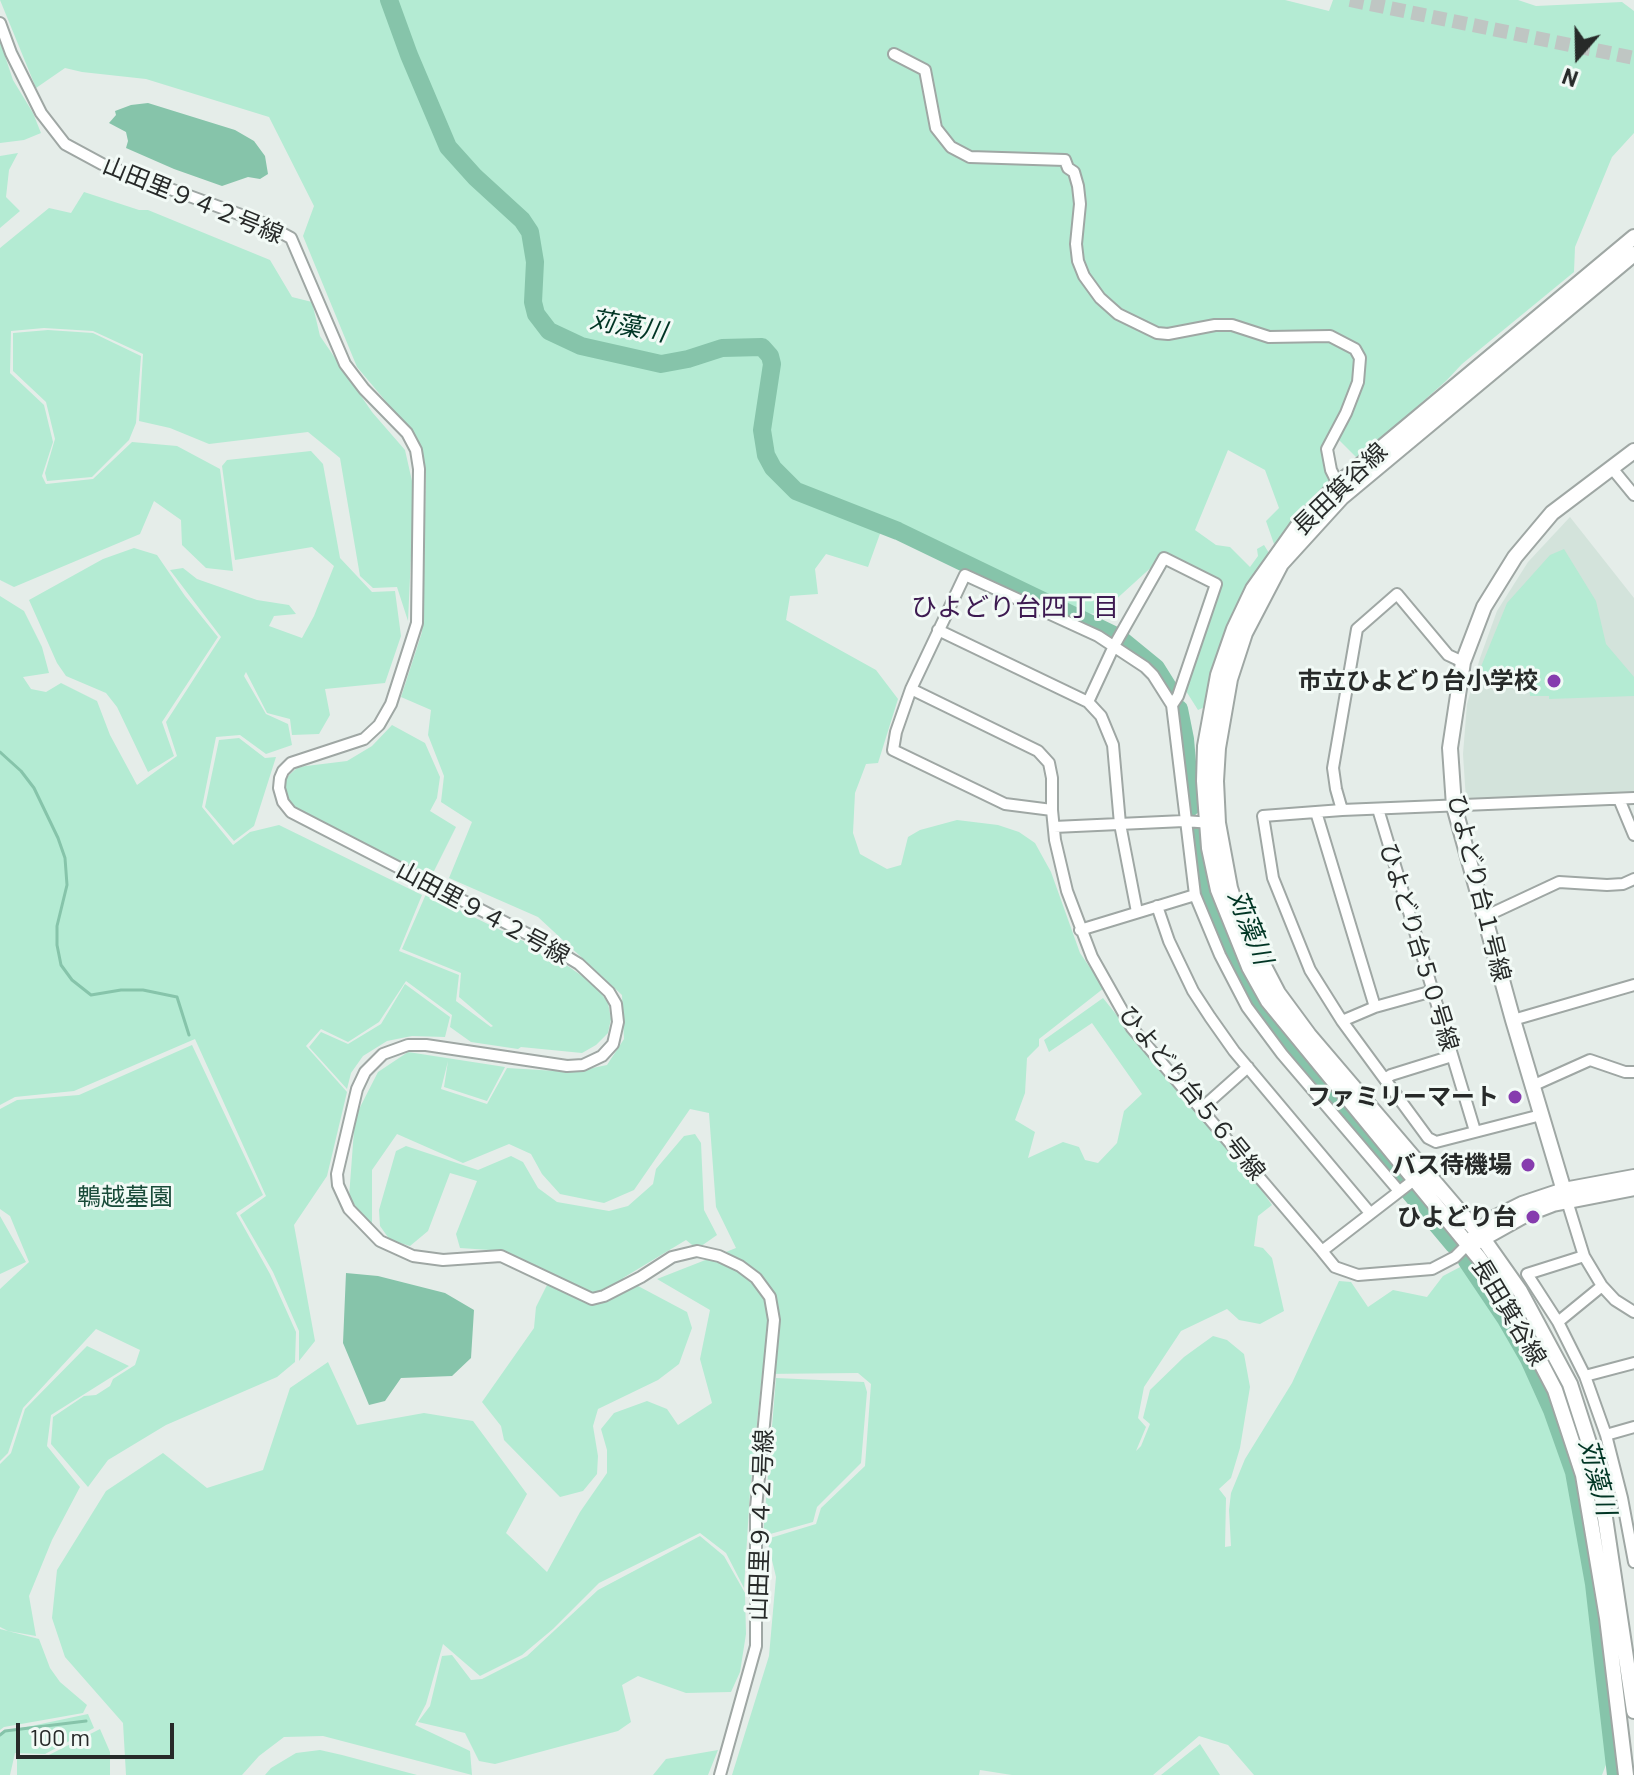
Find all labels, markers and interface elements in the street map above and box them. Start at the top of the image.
north arrow [1538,16,1618,96]
text: N [1558,64,1581,93]
street label: 山田里９４２号線 [99,151,287,249]
water label: 苅藻川 [587,304,669,348]
street label: 長田箕谷線 [1287,437,1393,541]
district label: ひよどり台四丁目 [911,591,1119,623]
place label: 市立ひよどり台小学校 [1298,667,1538,695]
marker: 市立ひよどり台小学校 [1545,672,1563,690]
street label: ひよどり台１号線 [1442,791,1516,985]
street label: ひよどり台５０号線 [1374,840,1464,1054]
street label: 山田里９４２号線 [391,855,575,971]
water label: 苅藻川 [1221,885,1279,969]
street label: ひよどり台５６号線 [1113,1000,1271,1186]
place label: ファミリーマート [1307,1083,1499,1111]
marker: ファミリーマート [1506,1088,1524,1106]
place label: バス待機場 [1392,1151,1512,1179]
marker: バス待機場 [1519,1156,1537,1174]
park label: 鵯越墓園 [77,1183,173,1211]
place label: ひよどり台 [1397,1203,1517,1231]
marker: ひよどり台 [1524,1208,1542,1226]
street label: 長田箕谷線 [1466,1253,1552,1371]
street label: 山田里９４２号線 [743,1429,779,1621]
water label: 苅藻川 [1572,1435,1622,1519]
scale bar [20,1707,178,1757]
text: 100 m [30,1722,90,1751]

